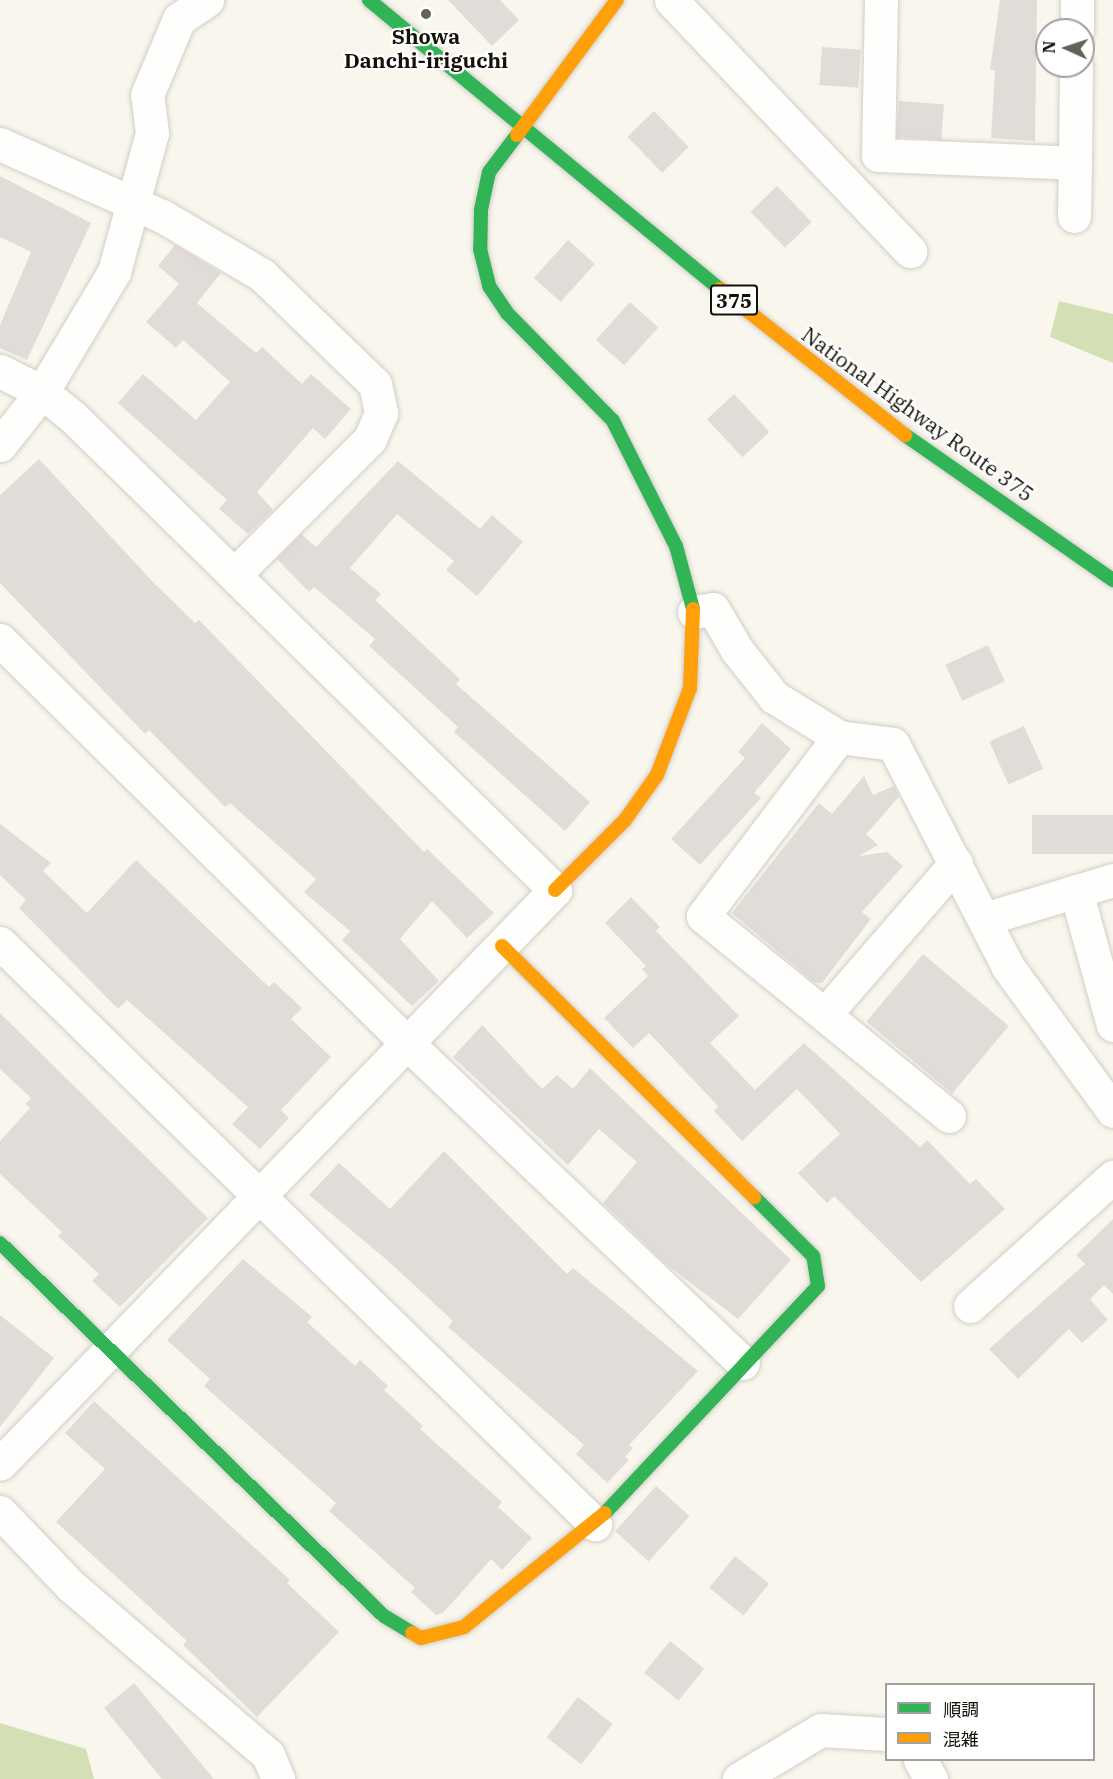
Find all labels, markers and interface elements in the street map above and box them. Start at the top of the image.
marker: Showa Danchi-iriguchi [419,7,433,21]
north arrow [1035,18,1095,78]
place label: Showa Danchi-iriguchi [344,23,508,73]
text: N [1039,40,1059,54]
road number: 375 [710,283,758,317]
street label: National Highway Route 375 [797,321,1039,507]
legend [885,1683,1095,1761]
text: 順調 [943,1698,979,1721]
text: 混雑 [943,1728,979,1751]

